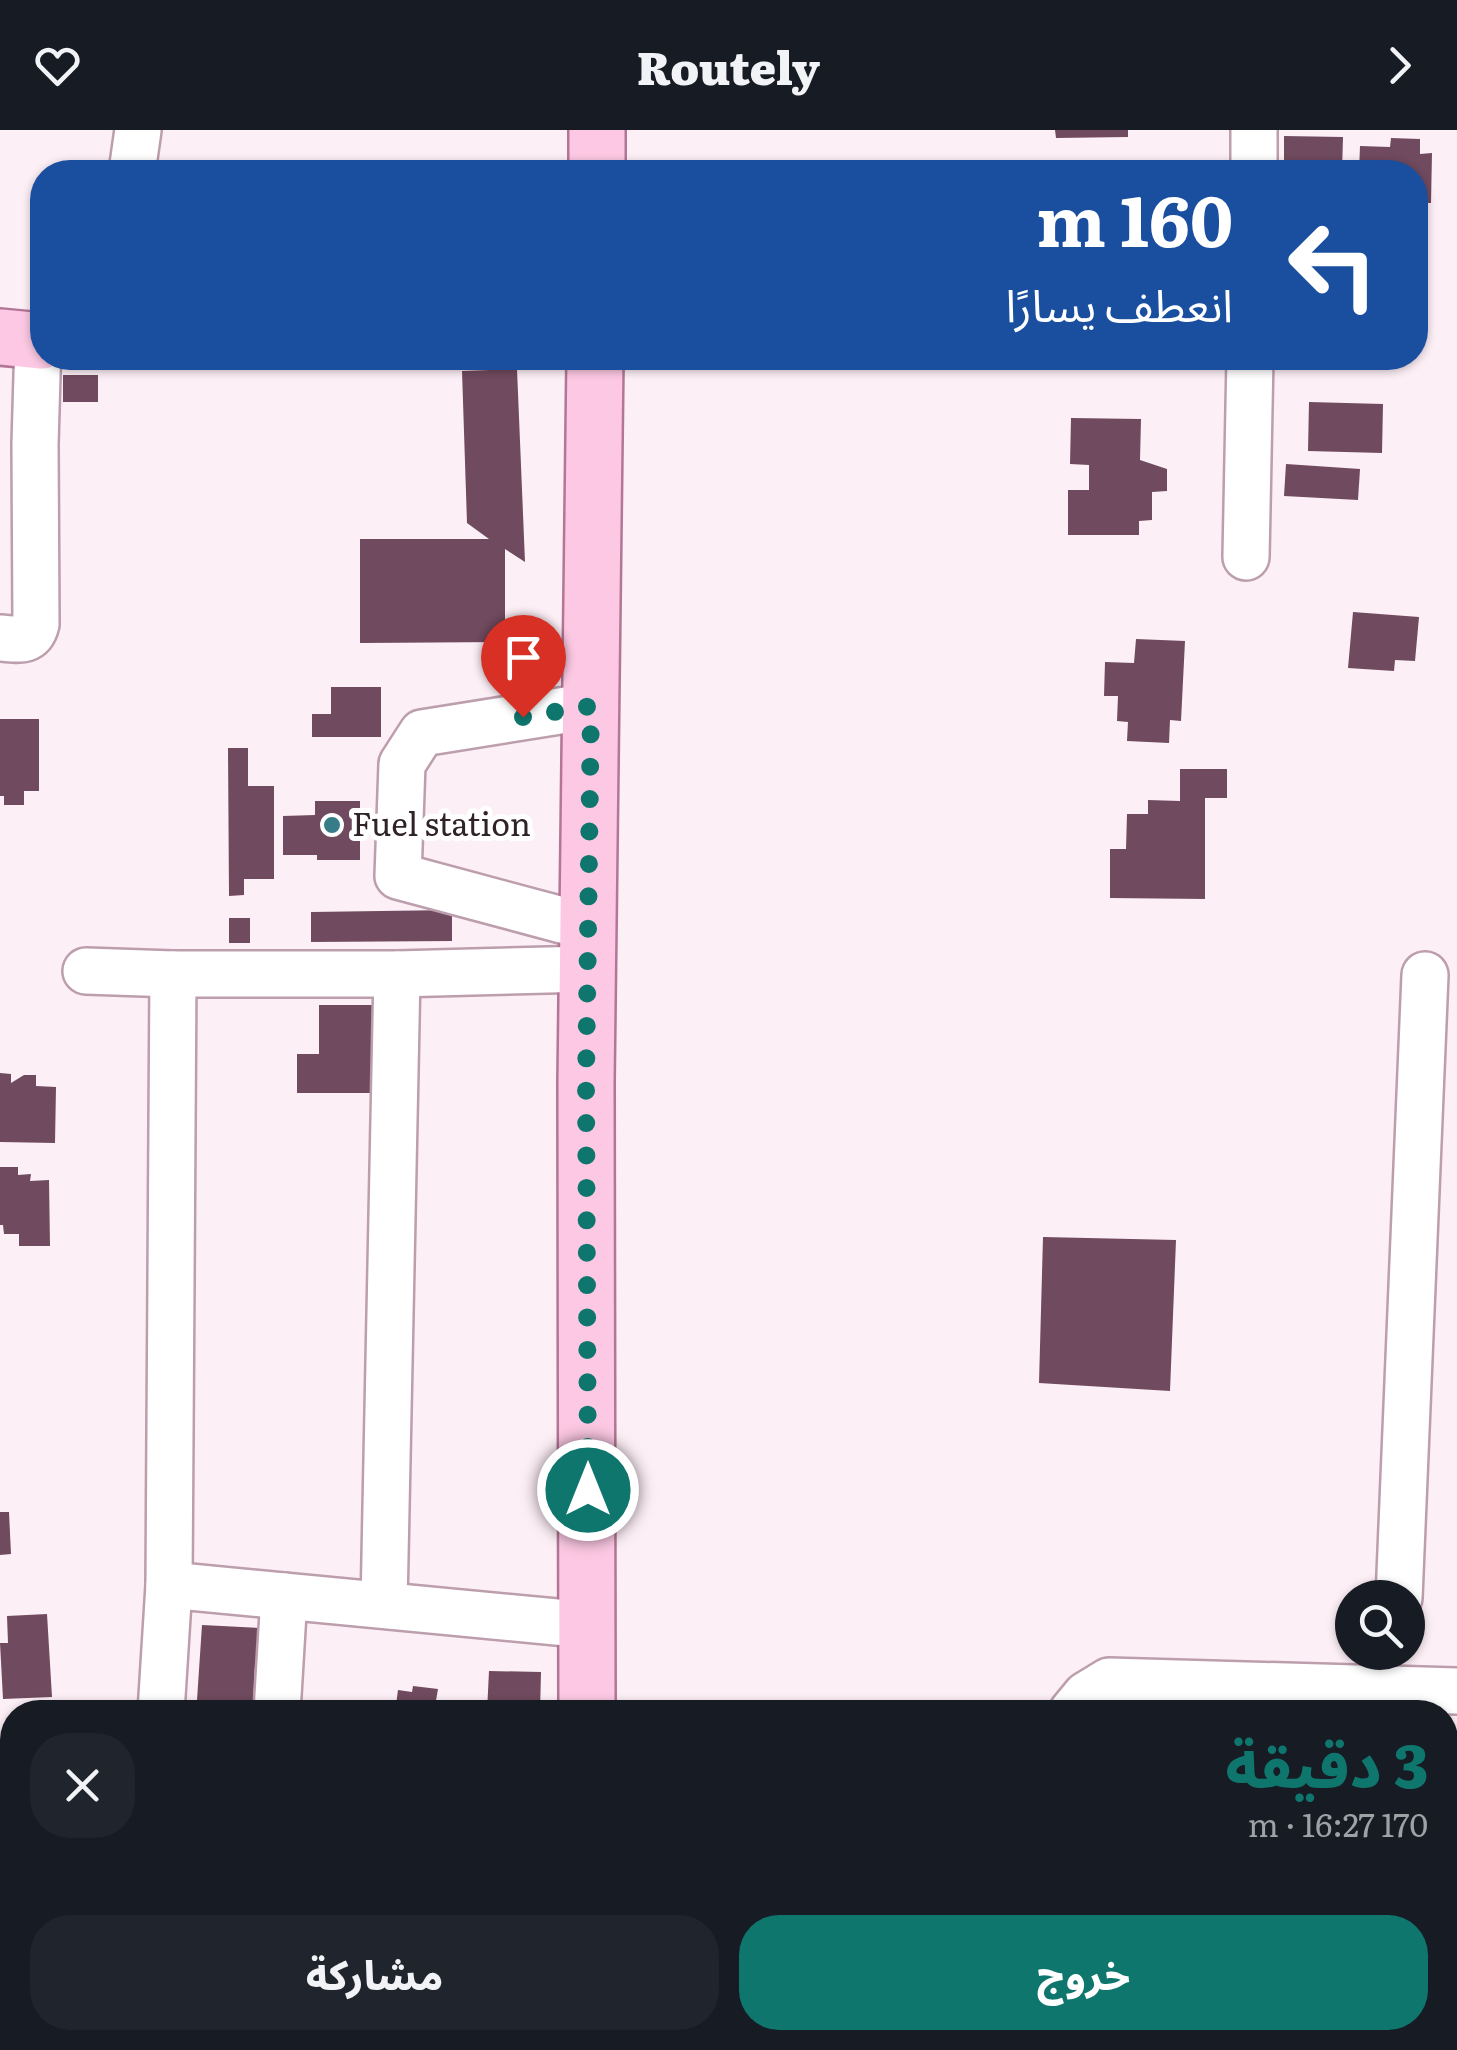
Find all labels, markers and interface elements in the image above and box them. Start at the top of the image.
text: Routely [637,32,820,99]
icon: heart [30,38,85,93]
icon: forward [1372,38,1427,93]
text: 160 m [1036,165,1233,269]
icon: left [1268,200,1398,330]
text: انعطف يسارًا [1005,269,1233,336]
pin [481,615,566,718]
icon: arrive [496,630,551,685]
place label: Fuel station [352,798,531,846]
marker: Fuel station [321,814,343,836]
position arrow [536,1438,640,1542]
map controls [1335,1580,1425,1670]
button: search [1335,1580,1425,1670]
text: 3 دقيقة [1225,1717,1428,1806]
button: close [30,1733,135,1838]
text: 170 m · 16:27 [1248,1799,1428,1847]
button: مشاركة [30,1915,719,2030]
button: خروج [739,1915,1428,2030]

